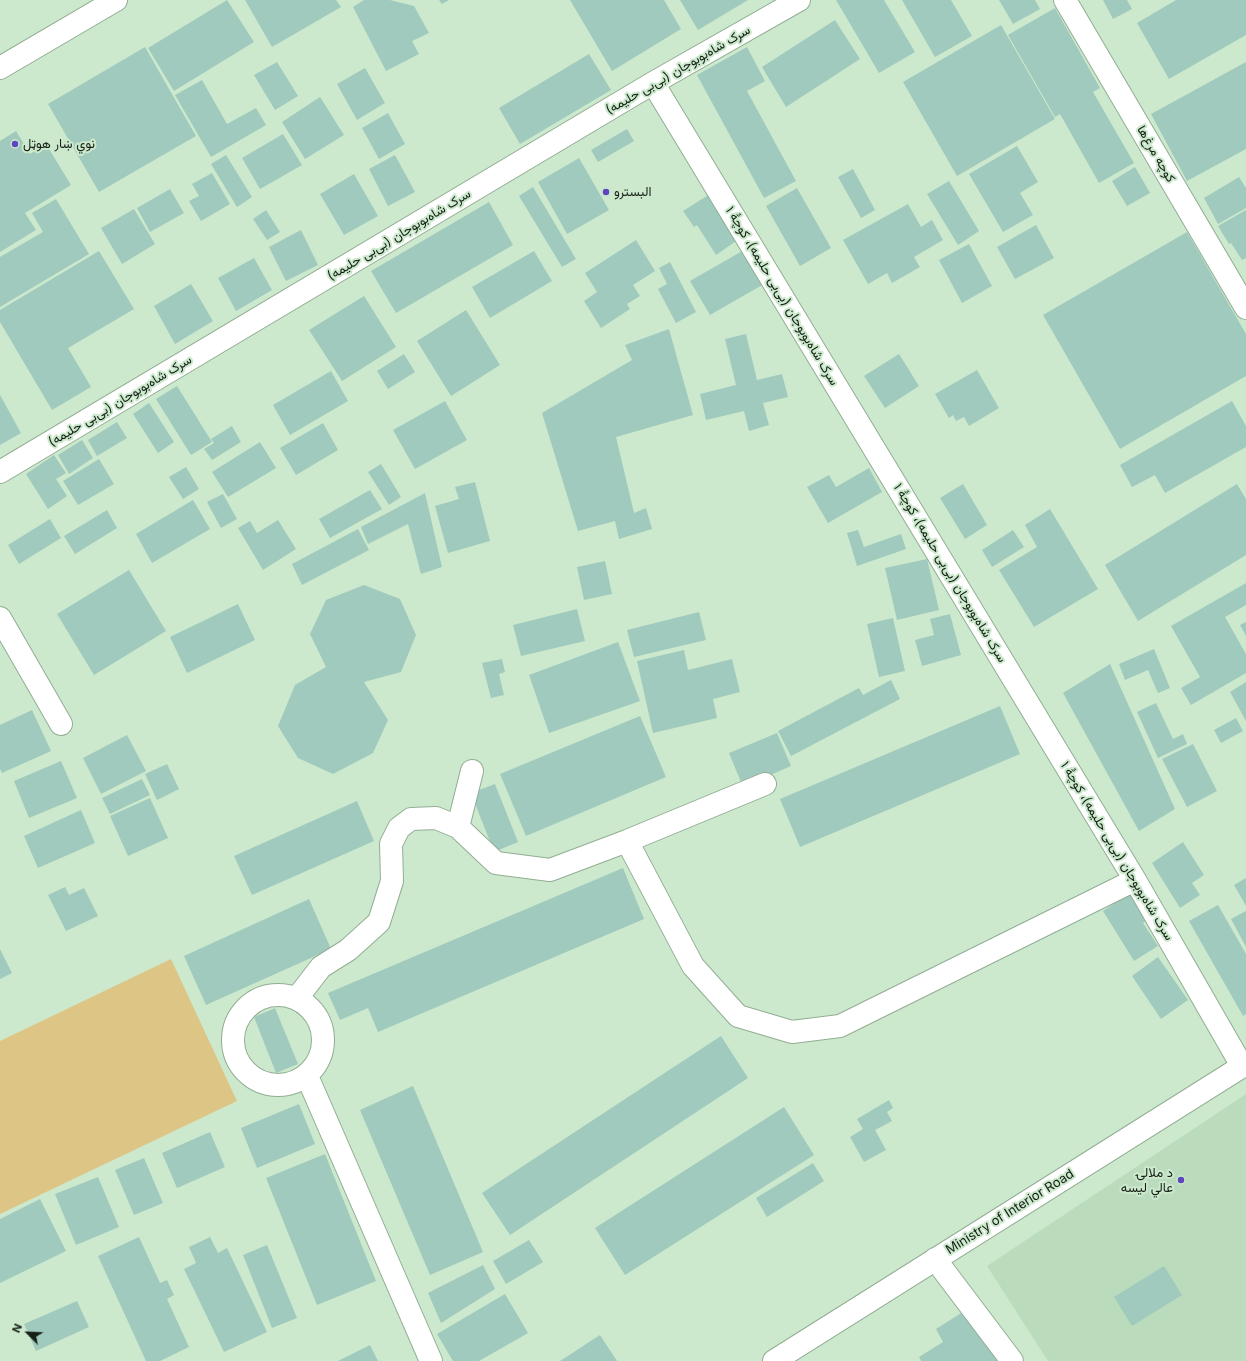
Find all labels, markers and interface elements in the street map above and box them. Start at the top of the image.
street label: سرک شاه‌بوبوجان (بی‌بی حلیمه) [603,22,753,118]
street label: کوچه مرغ‌ها [1133,123,1179,185]
place label: نوي ښار هوټل [23,136,95,152]
marker: نوي ښار هوټل [10,139,20,149]
place label: البسترو [614,184,652,200]
street label: سرک شاه‌بوبوجان (بی‌بی حلیمه) [324,186,474,284]
marker: البسترو [601,187,611,197]
street label: سرک شاه‌بوبوجان (بی‌بی حلیمه)، کوچۀ ۱ [722,204,842,388]
street label: سرک شاه‌بوبوجان (بی‌بی حلیمه) [45,352,195,450]
street label: سرک شاه‌بوبوجان (بی‌بی حلیمه)، کوچۀ ۱ [890,481,1010,665]
street label: سرک شاه‌بوبوجان (بی‌بی حلیمه)، کوچۀ ۱ [1057,759,1177,943]
place label: د ملالۍ عالي لیسه [1121,1165,1173,1196]
street label: Ministry of Interior Road [943,1166,1077,1258]
marker: د ملالۍ عالي لیسه [1176,1175,1186,1185]
north arrow [8,1313,48,1353]
text: N [9,1321,25,1335]

